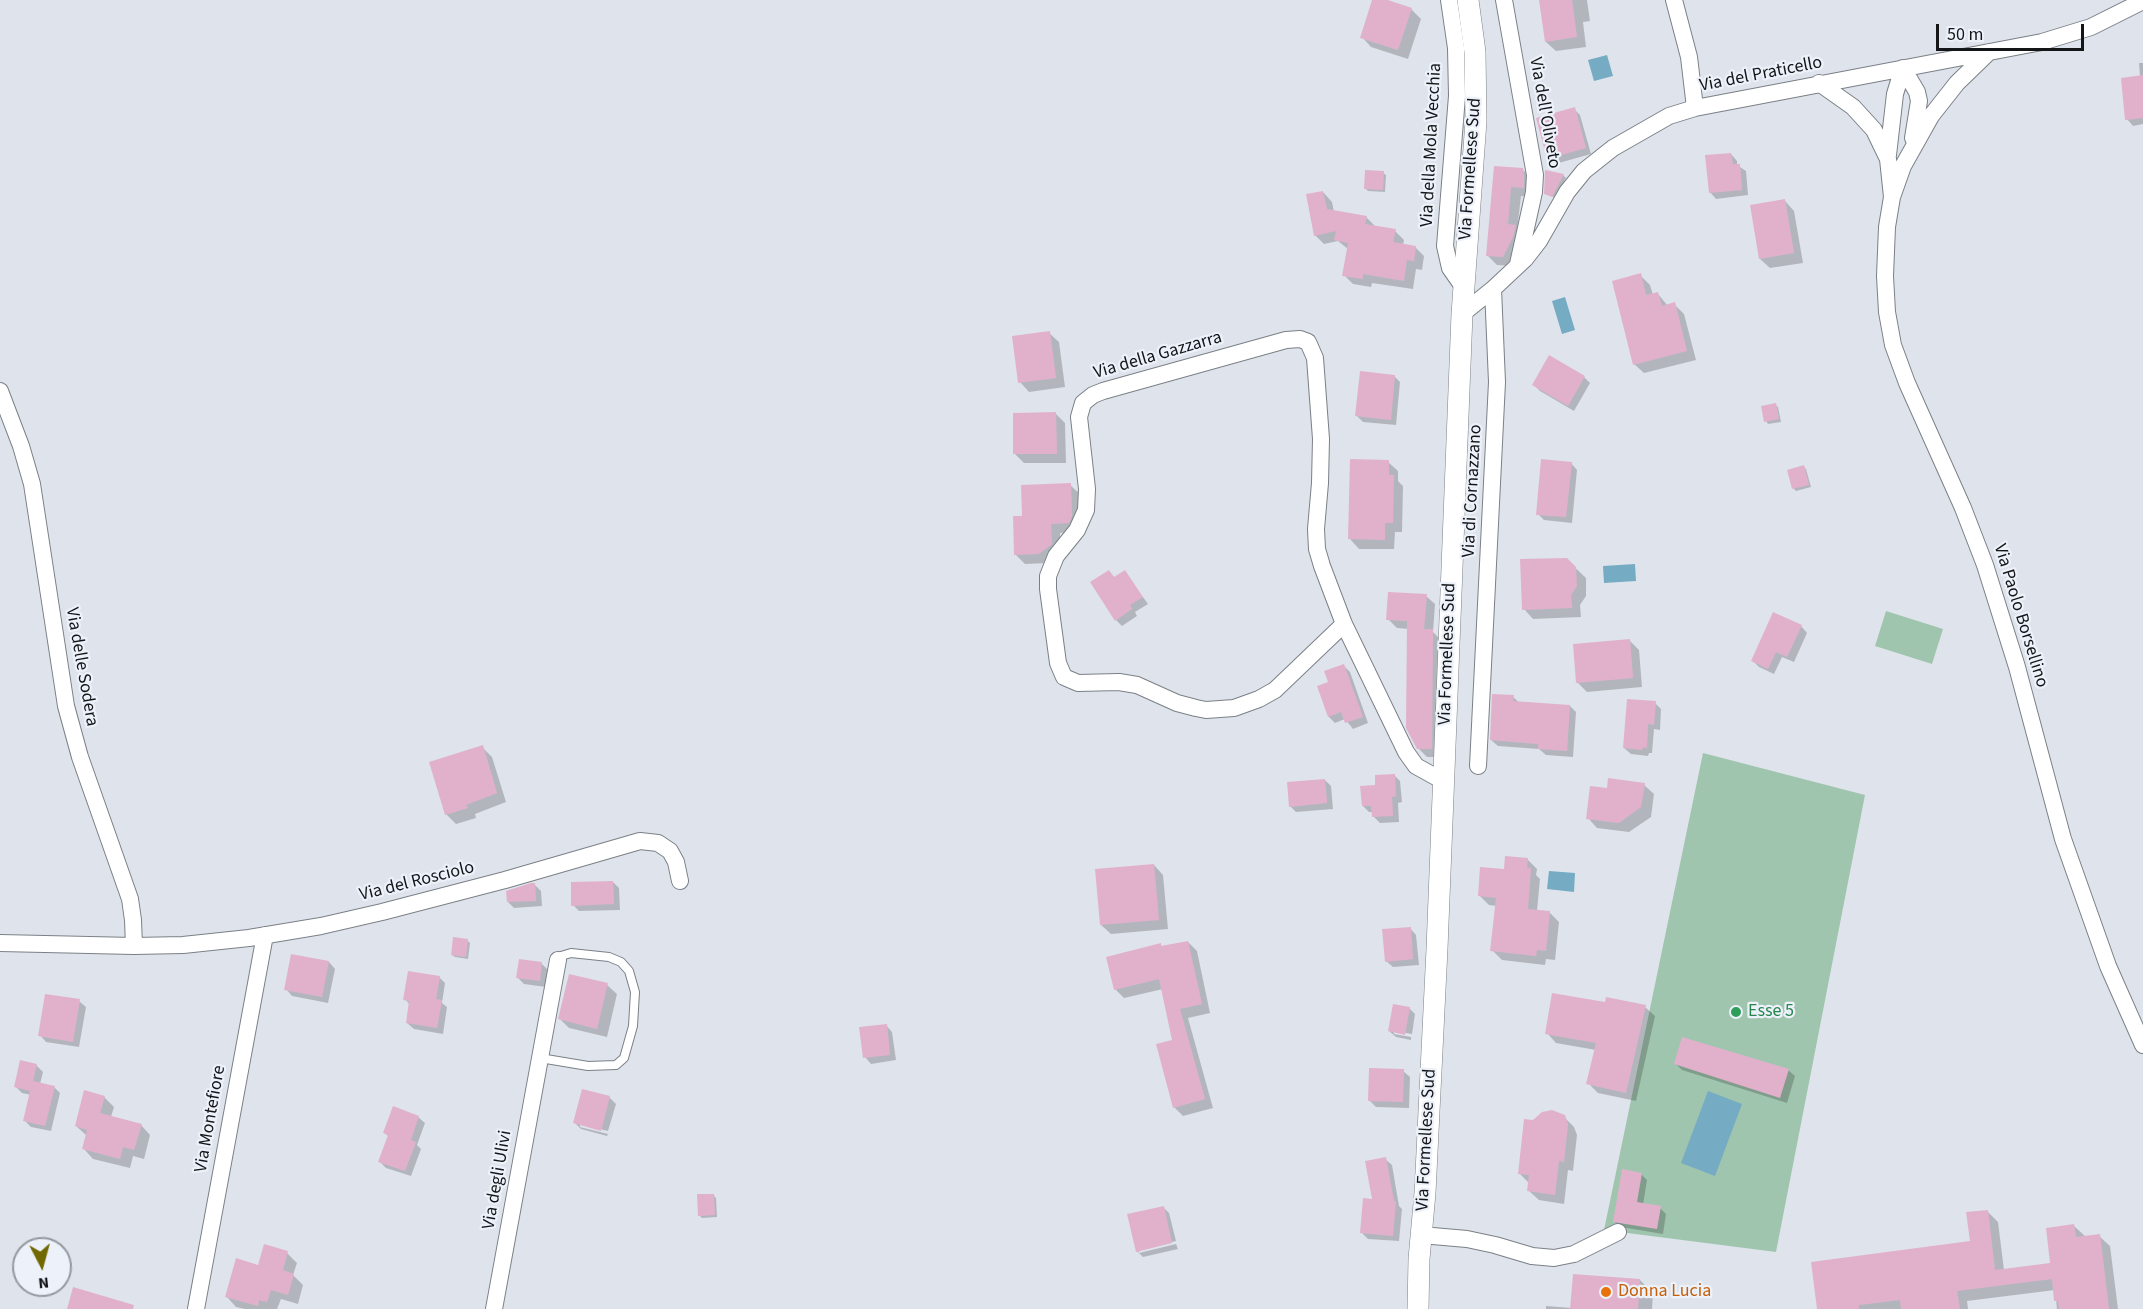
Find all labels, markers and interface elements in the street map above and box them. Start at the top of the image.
scale bar [1939,12,2088,50]
text: 50 m [1947,22,1983,47]
street label: Via del Praticello [1698,53,1824,97]
street label: Via dell'Oliveto [1524,56,1564,170]
street label: Via della Mola Vecchia [1417,62,1447,228]
street label: Via Formellese Sud [1455,97,1487,241]
street label: Via della Gazzarra [1091,327,1225,385]
street label: Via di Cornazzano [1459,424,1487,558]
street label: Via Paolo Borsellino [1988,542,2052,690]
street label: Via Formellese Sud [1435,582,1461,726]
street label: Via delle Sodera [60,606,102,728]
street label: Via del Rosciolo [357,857,477,907]
place label: Esse 5 [1748,1001,1794,1023]
marker: Esse 5 [1729,1005,1743,1019]
street label: Via Montefiore [191,1064,231,1174]
street label: Via Formellese Sud [1412,1068,1442,1212]
street label: Via degli Ulivi [479,1129,517,1231]
north arrow [12,1237,72,1297]
text: N [37,1271,50,1294]
place label: Donna Lucia [1618,1281,1711,1303]
marker: Donna Lucia [1599,1285,1613,1299]

